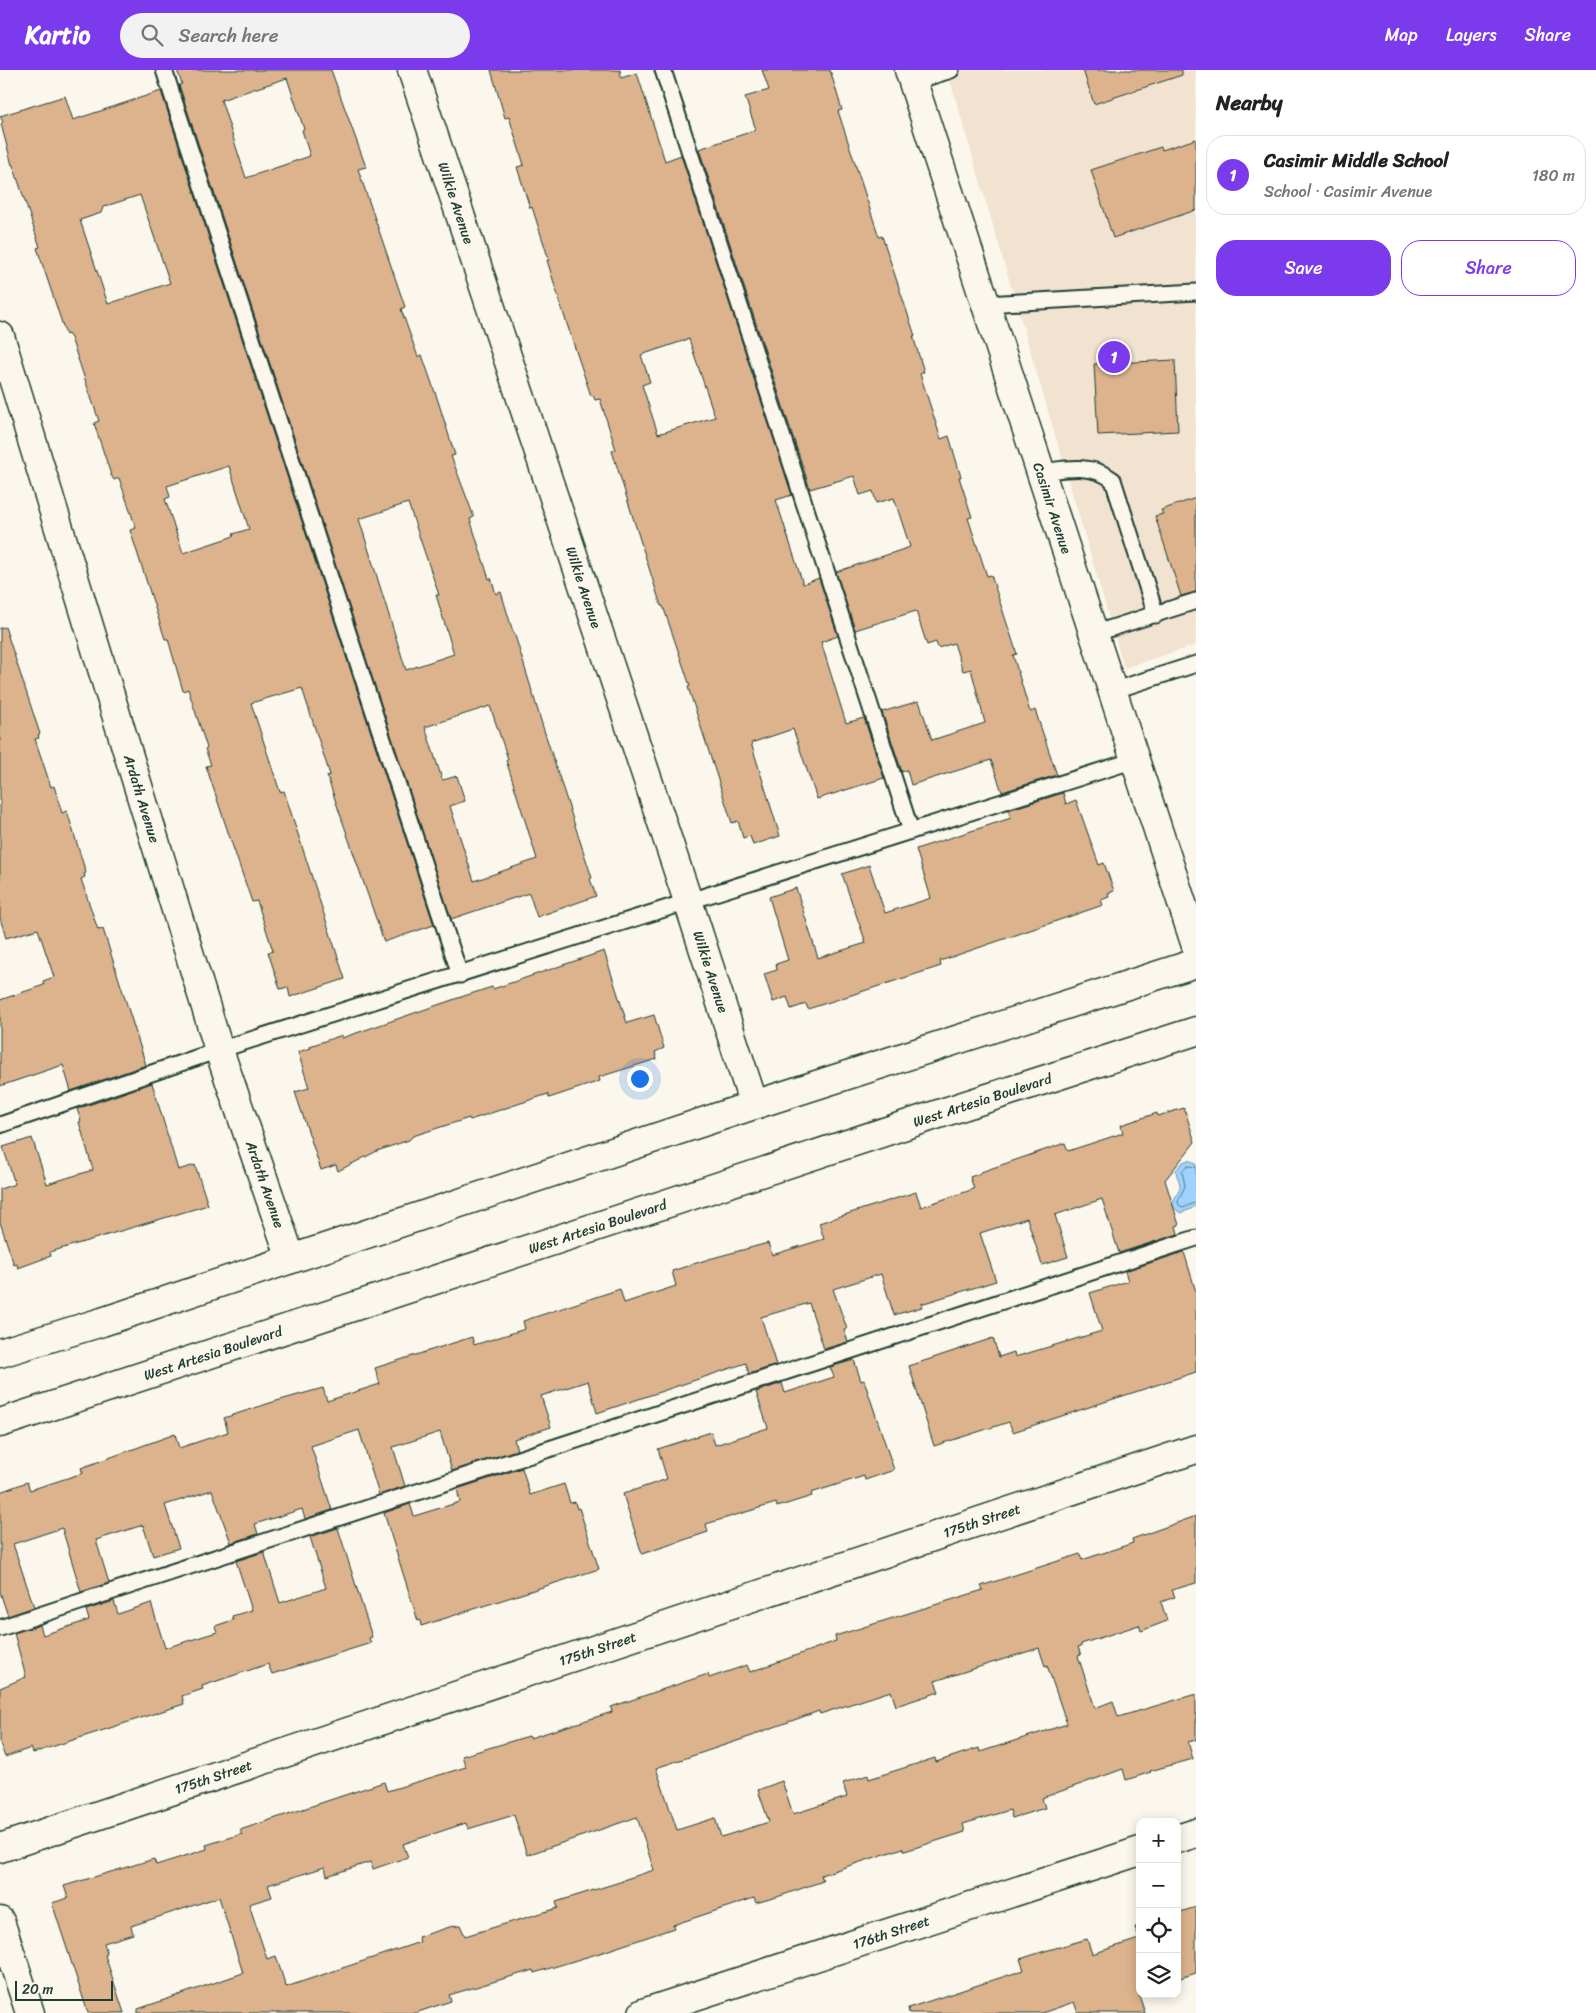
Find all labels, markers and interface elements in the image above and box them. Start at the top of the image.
search box [120,13,470,58]
text: Kartio [25,14,90,56]
text: Search here [178,19,279,52]
text: Map [1385,19,1418,51]
text: Layers [1446,19,1497,51]
text: Share [1525,19,1571,51]
icon: search [138,21,166,49]
text: Nearby [1216,84,1282,122]
text: Casimir Middle School [1264,144,1449,177]
street label: Wilkie Avenue [431,159,481,247]
text: 1 [1230,161,1236,190]
text: 180 m [1532,161,1575,190]
text: School · Casimir Avenue [1264,177,1432,206]
button: Save [1216,240,1391,296]
button: Share [1401,240,1576,296]
pin: 1 [1098,338,1130,376]
street label: Casimir Avenue [1026,459,1079,557]
street label: Wilkie Avenue [559,543,609,632]
street label: Ardath Avenue [116,750,167,846]
street label: Wilkie Avenue [686,927,736,1016]
street label: West Artesia Boulevard [910,1065,1056,1134]
your location [627,1066,653,1092]
street label: Ardath Avenue [238,1136,292,1232]
street label: West Artesia Boulevard [525,1191,671,1261]
street label: West Artesia Boulevard [140,1318,287,1387]
street label: 175th Street [940,1496,1024,1545]
street label: 175th Street [556,1624,640,1673]
street label: 175th Street [171,1752,256,1801]
map controls [1136,1818,1181,1998]
button: + [1136,1818,1181,1863]
button: − [1136,1863,1181,1908]
street label: 176th Street [849,1908,933,1956]
button: locate [1136,1908,1181,1953]
button: layers [1136,1953,1181,1998]
text: 20 m [22,1977,53,2002]
scale bar [15,1978,112,2001]

